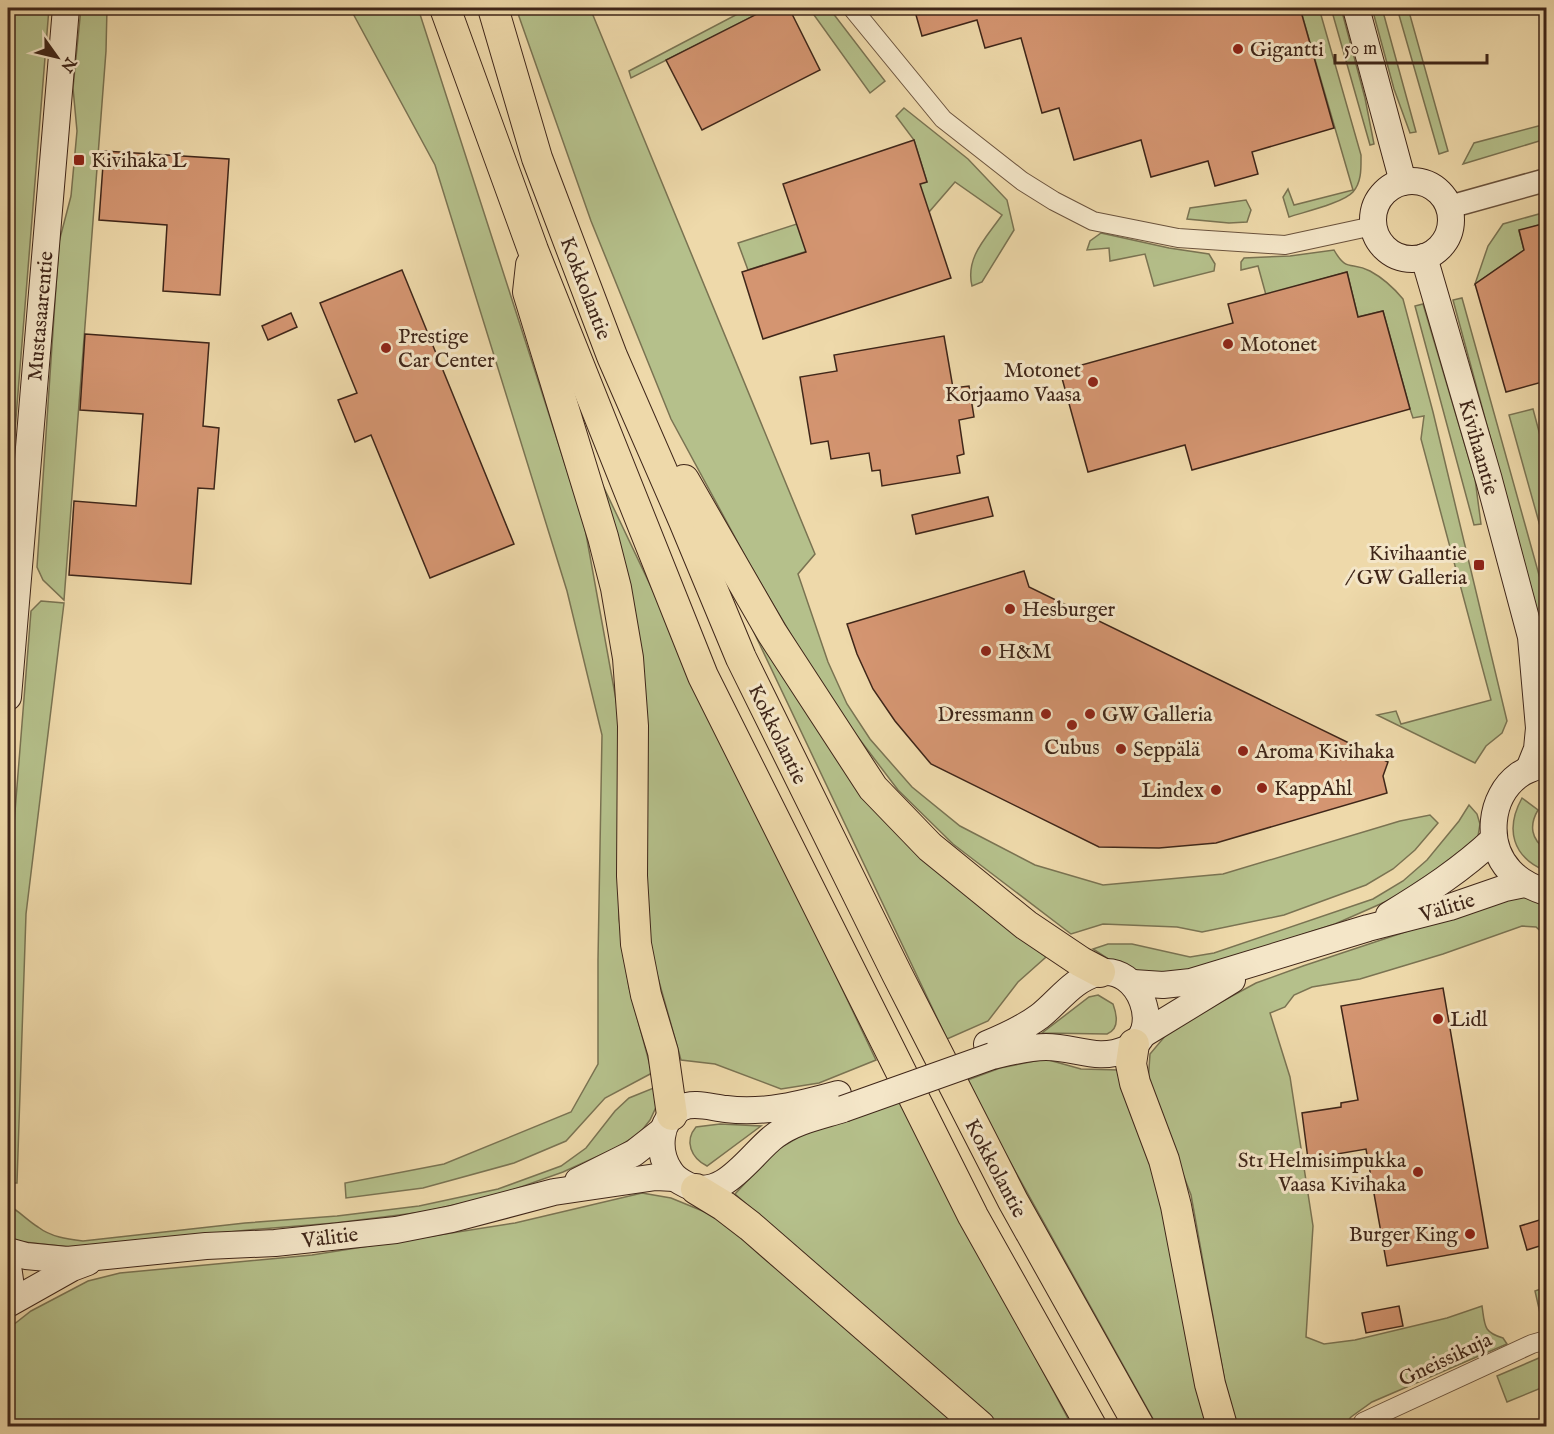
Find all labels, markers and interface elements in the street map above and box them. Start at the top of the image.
north arrow [27,27,87,87]
scale bar [1335,27,1486,65]
place label: Gigantti [1250,37,1324,64]
text: 50 m [1344,38,1377,61]
marker: Gigantti [1231,42,1245,56]
text: N [56,52,80,76]
place label: Kivihaka L [91,148,187,175]
marker: Kivihaka L [72,153,86,167]
street label: Kokkolantie [553,233,617,344]
street label: Mustasaarentie [22,250,61,382]
place label: Prestige Car Center [398,324,495,375]
place label: Motonet [1240,332,1317,359]
marker: Motonet [1221,337,1235,351]
marker: Prestige Car Center [379,341,393,355]
place label: Motonet Korjaamo Vaasa [945,358,1082,409]
marker: Motonet Korjaamo Vaasa [1086,375,1100,389]
street label: Kivihaantie [1451,396,1504,499]
place label: Kivihaantie / GW Galleria [1345,541,1468,592]
marker: Kivihaantie / GW Galleria [1472,558,1486,572]
place label: Hesburger [1022,597,1116,624]
marker: Hesburger [1003,602,1017,616]
place label: H&M [998,639,1052,666]
marker: H&M [979,644,993,658]
street label: Kokkolantie [741,680,813,790]
place label: Dressmann [937,702,1034,729]
place label: GW Galleria [1102,702,1213,729]
marker: Dressmann [1039,707,1053,721]
marker: GW Galleria [1083,707,1097,721]
marker: Cubus [1065,718,1079,732]
place label: Cubus [1044,735,1100,762]
place label: Seppälä [1133,737,1201,764]
place label: Aroma Kivihaka [1254,739,1395,766]
marker: Seppälä [1114,742,1128,756]
marker: Aroma Kivihaka [1236,744,1250,758]
place label: KappAhl [1274,776,1352,803]
place label: Lindex [1141,778,1204,805]
marker: KappAhl [1255,781,1269,795]
marker: Lindex [1209,783,1223,797]
street label: Välitie [1416,887,1479,930]
place label: Lidl [1450,1007,1488,1034]
marker: Lidl [1431,1012,1445,1026]
street label: Kokkolantie [957,1115,1032,1223]
place label: St1 Helmisimpukka Vaasa Kivihaka [1238,1148,1407,1199]
marker: St1 Helmisimpukka Vaasa Kivihaka [1411,1165,1425,1179]
street label: Välitie [300,1222,360,1255]
place label: Burger King [1349,1222,1459,1249]
marker: Burger King [1463,1227,1477,1241]
street label: Gneissikuja [1395,1327,1497,1394]

